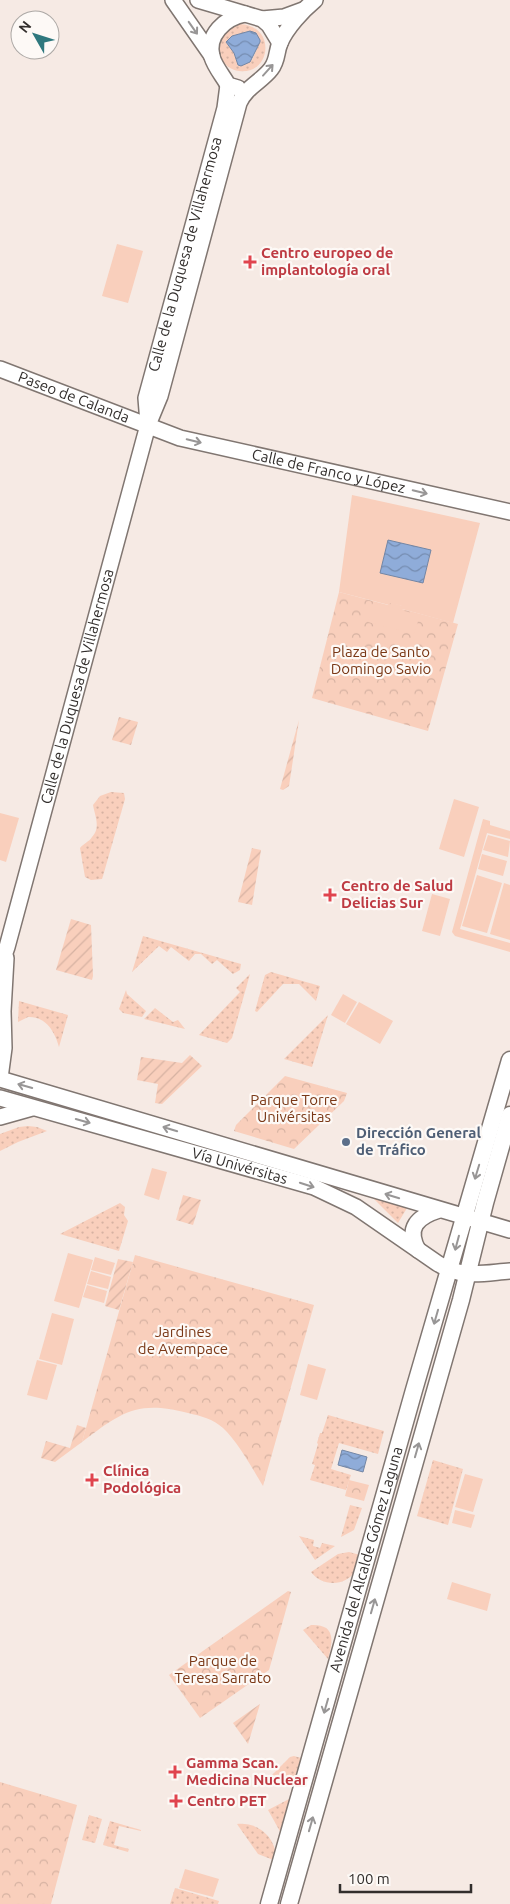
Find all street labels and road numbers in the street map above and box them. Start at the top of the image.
street label: Calle de la Duquesa de Villahermosa [145,135,225,374]
street label: Paseo de Calanda [16,368,132,426]
street label: Calle de Franco y López [250,445,407,496]
street label: Calle de la Duquesa de Villahermosa [37,567,117,806]
street label: Vía Univérsitas [190,1144,290,1187]
street label: Avenida del Alcalde Gómez Laguna [326,1445,406,1674]

